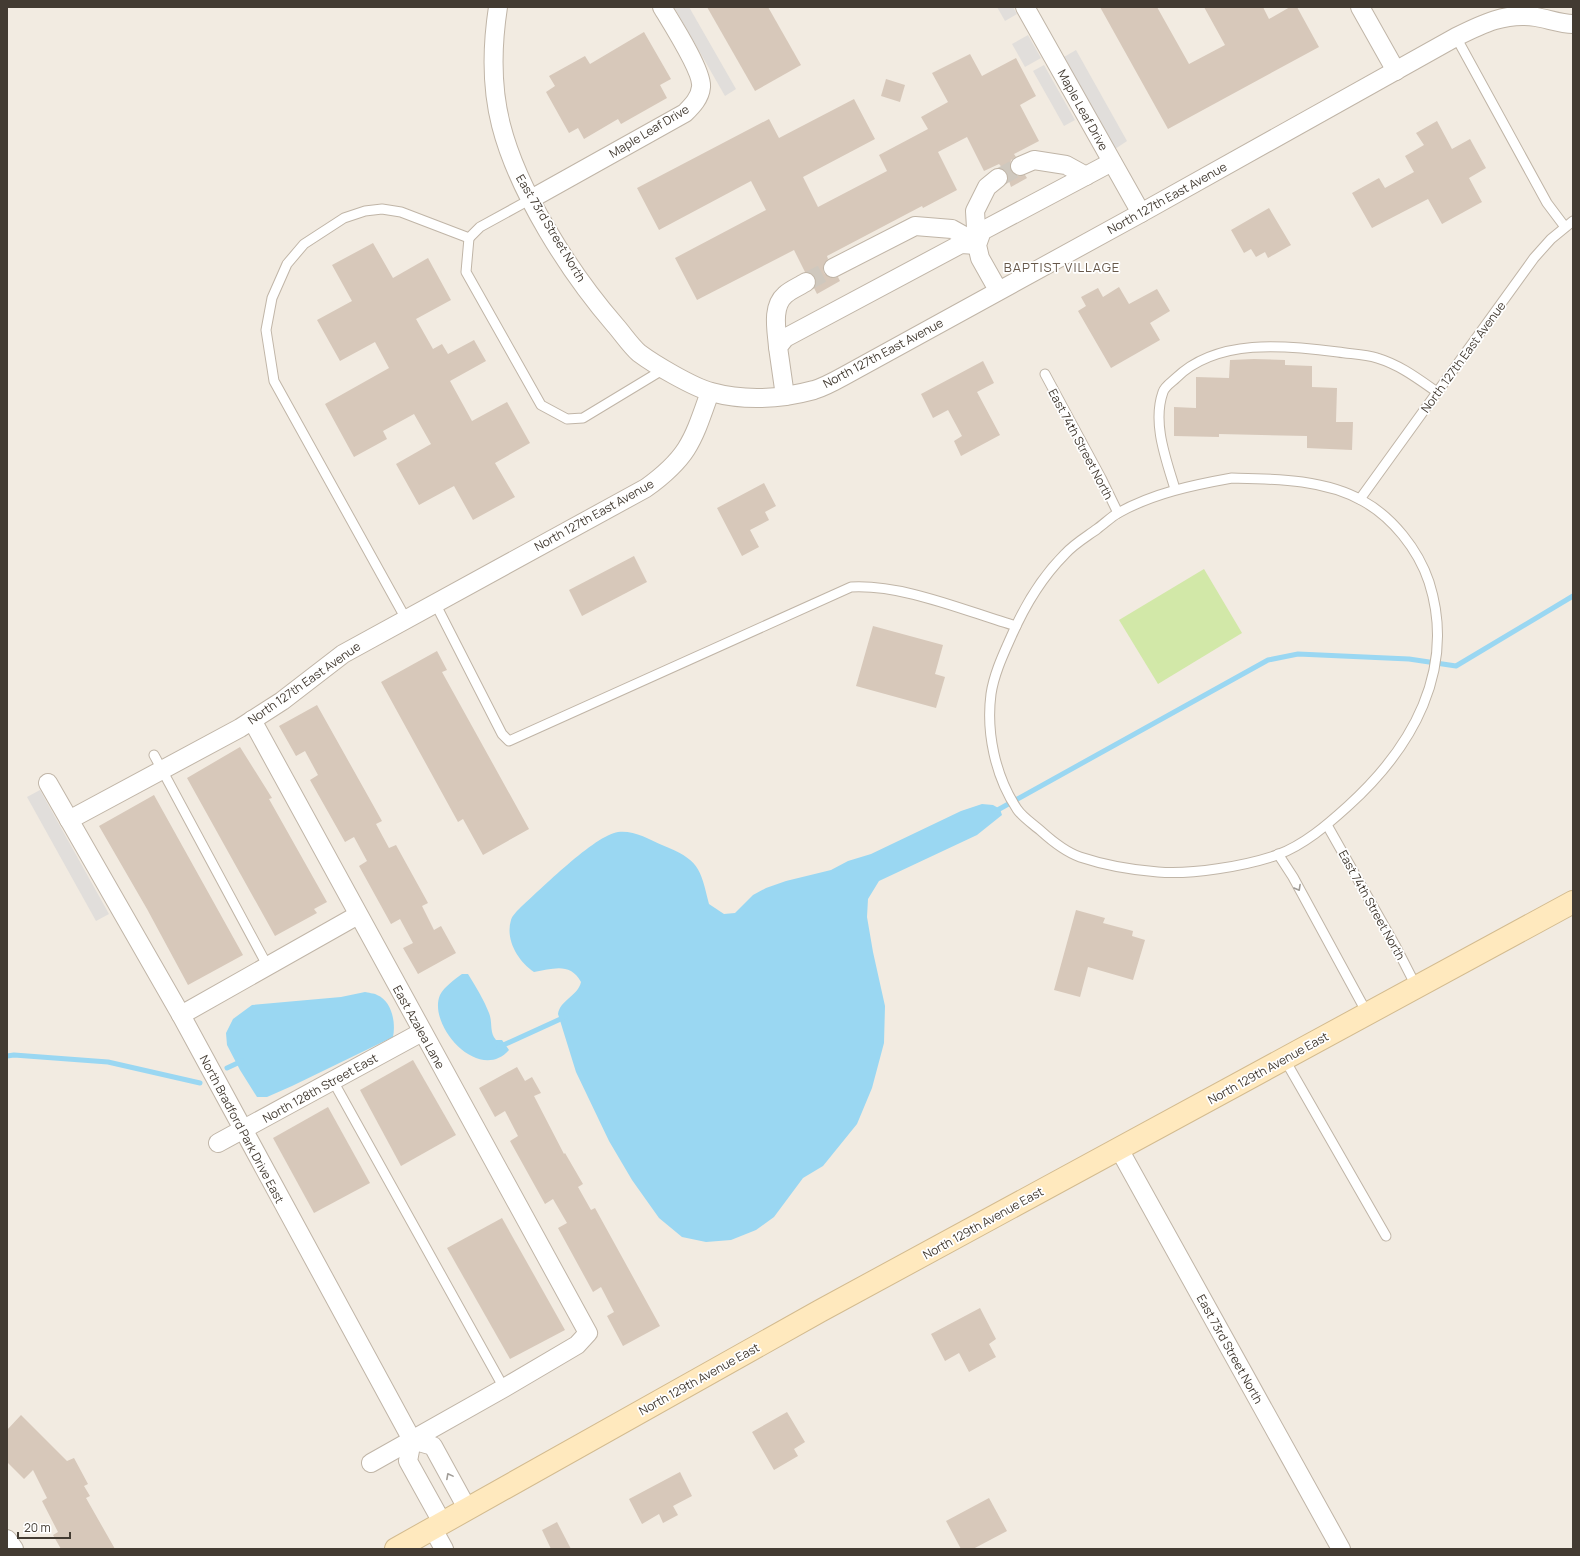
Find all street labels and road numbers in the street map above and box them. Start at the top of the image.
street label: Maple Leaf Drive [1054,66,1112,154]
street label: Maple Leaf Drive [606,100,692,162]
street label: North 127th East Avenue [1104,158,1230,238]
street label: East 73rd Street North [512,171,590,285]
street label: North 127th East Avenue [1417,298,1509,416]
street label: North 127th East Avenue [820,314,946,392]
street label: East 74th Street North [1045,386,1117,502]
street label: North 127th East Avenue [531,475,657,555]
street label: North 127th East Avenue [244,638,364,728]
street label: East 74th Street North [1335,847,1409,963]
street label: East Azalea Lane [389,982,449,1072]
street label: North 129th Avenue East [1205,1028,1331,1108]
street label: North 128th Street East [259,1049,381,1127]
street label: North Bradford Park Drive East [196,1052,288,1206]
street label: North 129th Avenue East [920,1183,1046,1263]
street label: East 73rd Street North [1193,1291,1267,1407]
street label: North 129th Avenue East [636,1339,762,1419]

